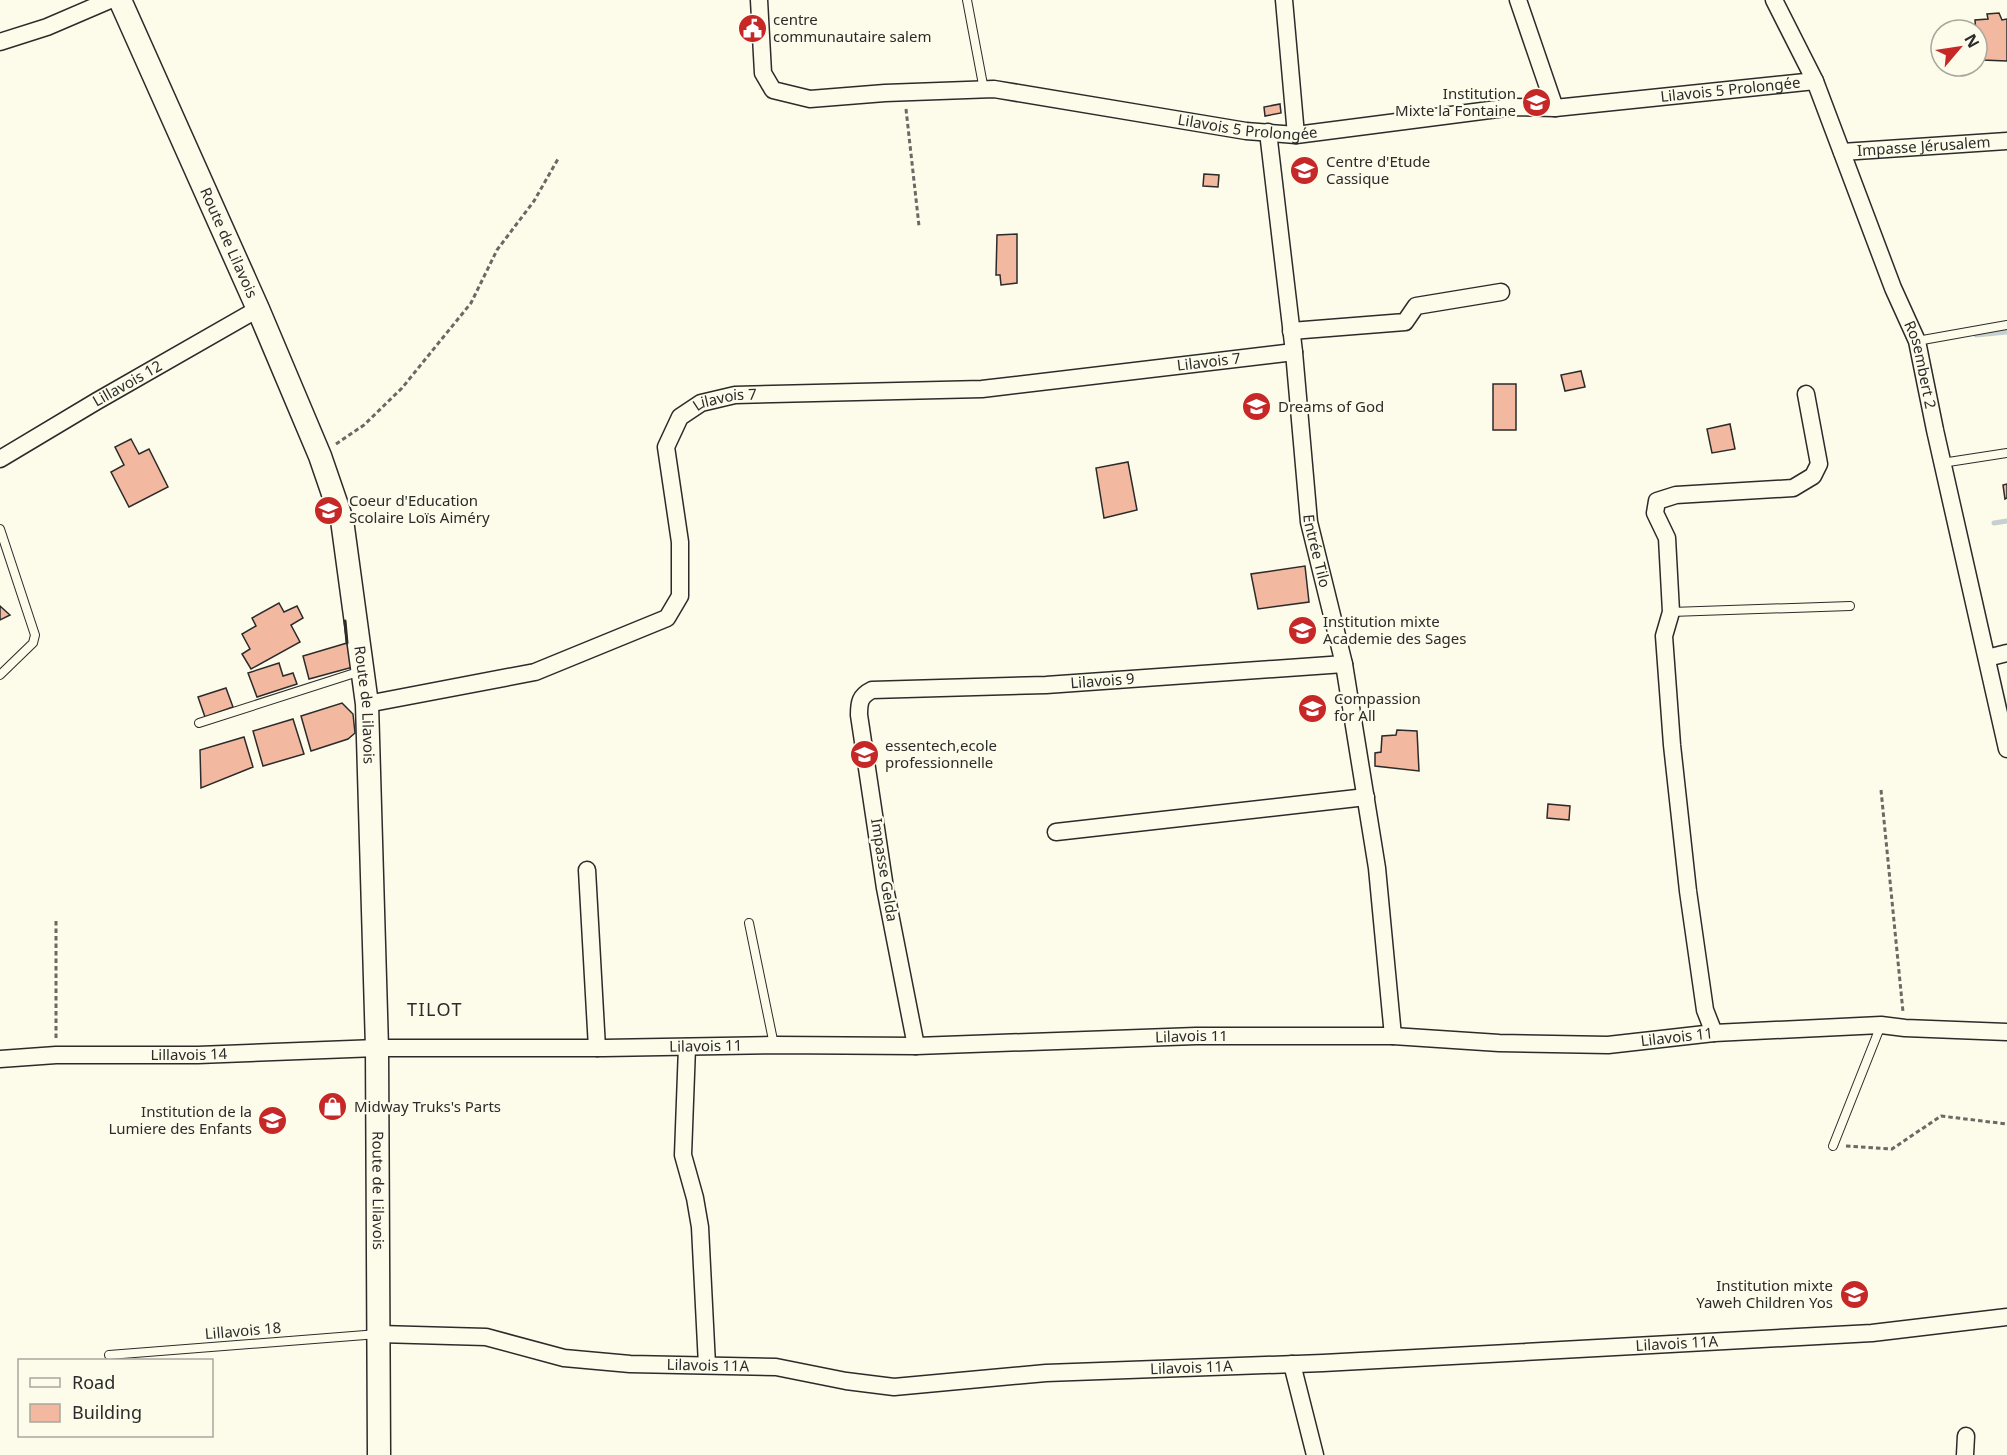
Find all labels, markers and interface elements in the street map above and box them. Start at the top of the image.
place label: centre communautaire salem [773,9,931,46]
public building icon: centre communautaire salem [736,13,768,45]
north arrow [1929,18,1989,78]
text: N [1959,30,1985,52]
street label: Lilavois 5 Prolongée [1659,72,1801,106]
place label: Institution Mixte la Fontaine [1395,83,1516,120]
school or university icon: Institution Mixte la Fontaine [1521,87,1553,119]
street label: Lilavois 5 Prolongée [1176,109,1318,144]
street label: Impasse Jérusalem [1856,131,1991,160]
place label: Centre d'Etude Cassique [1326,151,1430,188]
school or university icon: Centre d'Etude Cassique [1289,155,1321,187]
street label: Route de Lilavois [196,184,263,301]
street label: Rosembert 2 [1900,317,1941,410]
street label: Lilavois 7 [1176,347,1242,375]
street label: Lillavois 12 [89,355,165,411]
street label: Lilavois 7 [688,383,757,415]
school or university icon: Dreams of God [1241,391,1273,423]
place label: Dreams of God [1278,396,1384,416]
place label: Coeur d'Education Scolaire Loïs Aiméry [349,490,490,527]
school or university icon: Coeur d'Education Scolaire Loïs Aiméry [312,494,344,526]
street label: Entrée Tilo [1299,513,1336,589]
place label: Institution mixte Academie des Sages [1323,611,1466,648]
school or university icon: Institution mixte Academie des Sages [1286,615,1318,647]
street label: Route de Lilavois [350,644,380,764]
street label: Lilavois 9 [1070,668,1135,692]
place label: Compassion for All [1334,688,1421,725]
school or university icon: Compassion for All [1297,692,1329,724]
place label: essentech,ecole professionnelle [885,735,997,772]
school or university icon: essentech,ecole professionnelle [848,739,880,771]
street label: Impasse Gelda [867,817,903,923]
district label: TILOT [407,997,463,1021]
street label: Lilavois 11 [1639,1022,1714,1050]
street label: Lilavois 11 [1155,1025,1228,1046]
street label: Lilavois 11 [669,1035,742,1056]
street label: Lillavois 14 [150,1043,228,1064]
shop icon: Midway Truks's Parts [317,1091,349,1123]
place label: Midway Truks's Parts [354,1096,501,1116]
place label: Institution de la Lumiere des Enfants [108,1101,252,1138]
school or university icon: Institution de la Lumiere des Enfants [257,1105,289,1137]
street label: Route de Lilavois [368,1131,389,1250]
place label: Institution mixte Yaweh Children Yos [1696,1275,1833,1312]
school or university icon: Institution mixte Yaweh Children Yos [1838,1279,1870,1311]
street label: Lillavois 18 [204,1317,282,1343]
street label: Lilavois 11A [1635,1330,1719,1355]
street label: Lilavois 11A [666,1354,750,1375]
street label: Lilavois 11A [1150,1355,1233,1378]
legend [18,1359,213,1437]
text: Road [72,1370,115,1394]
text: Building [72,1400,142,1424]

